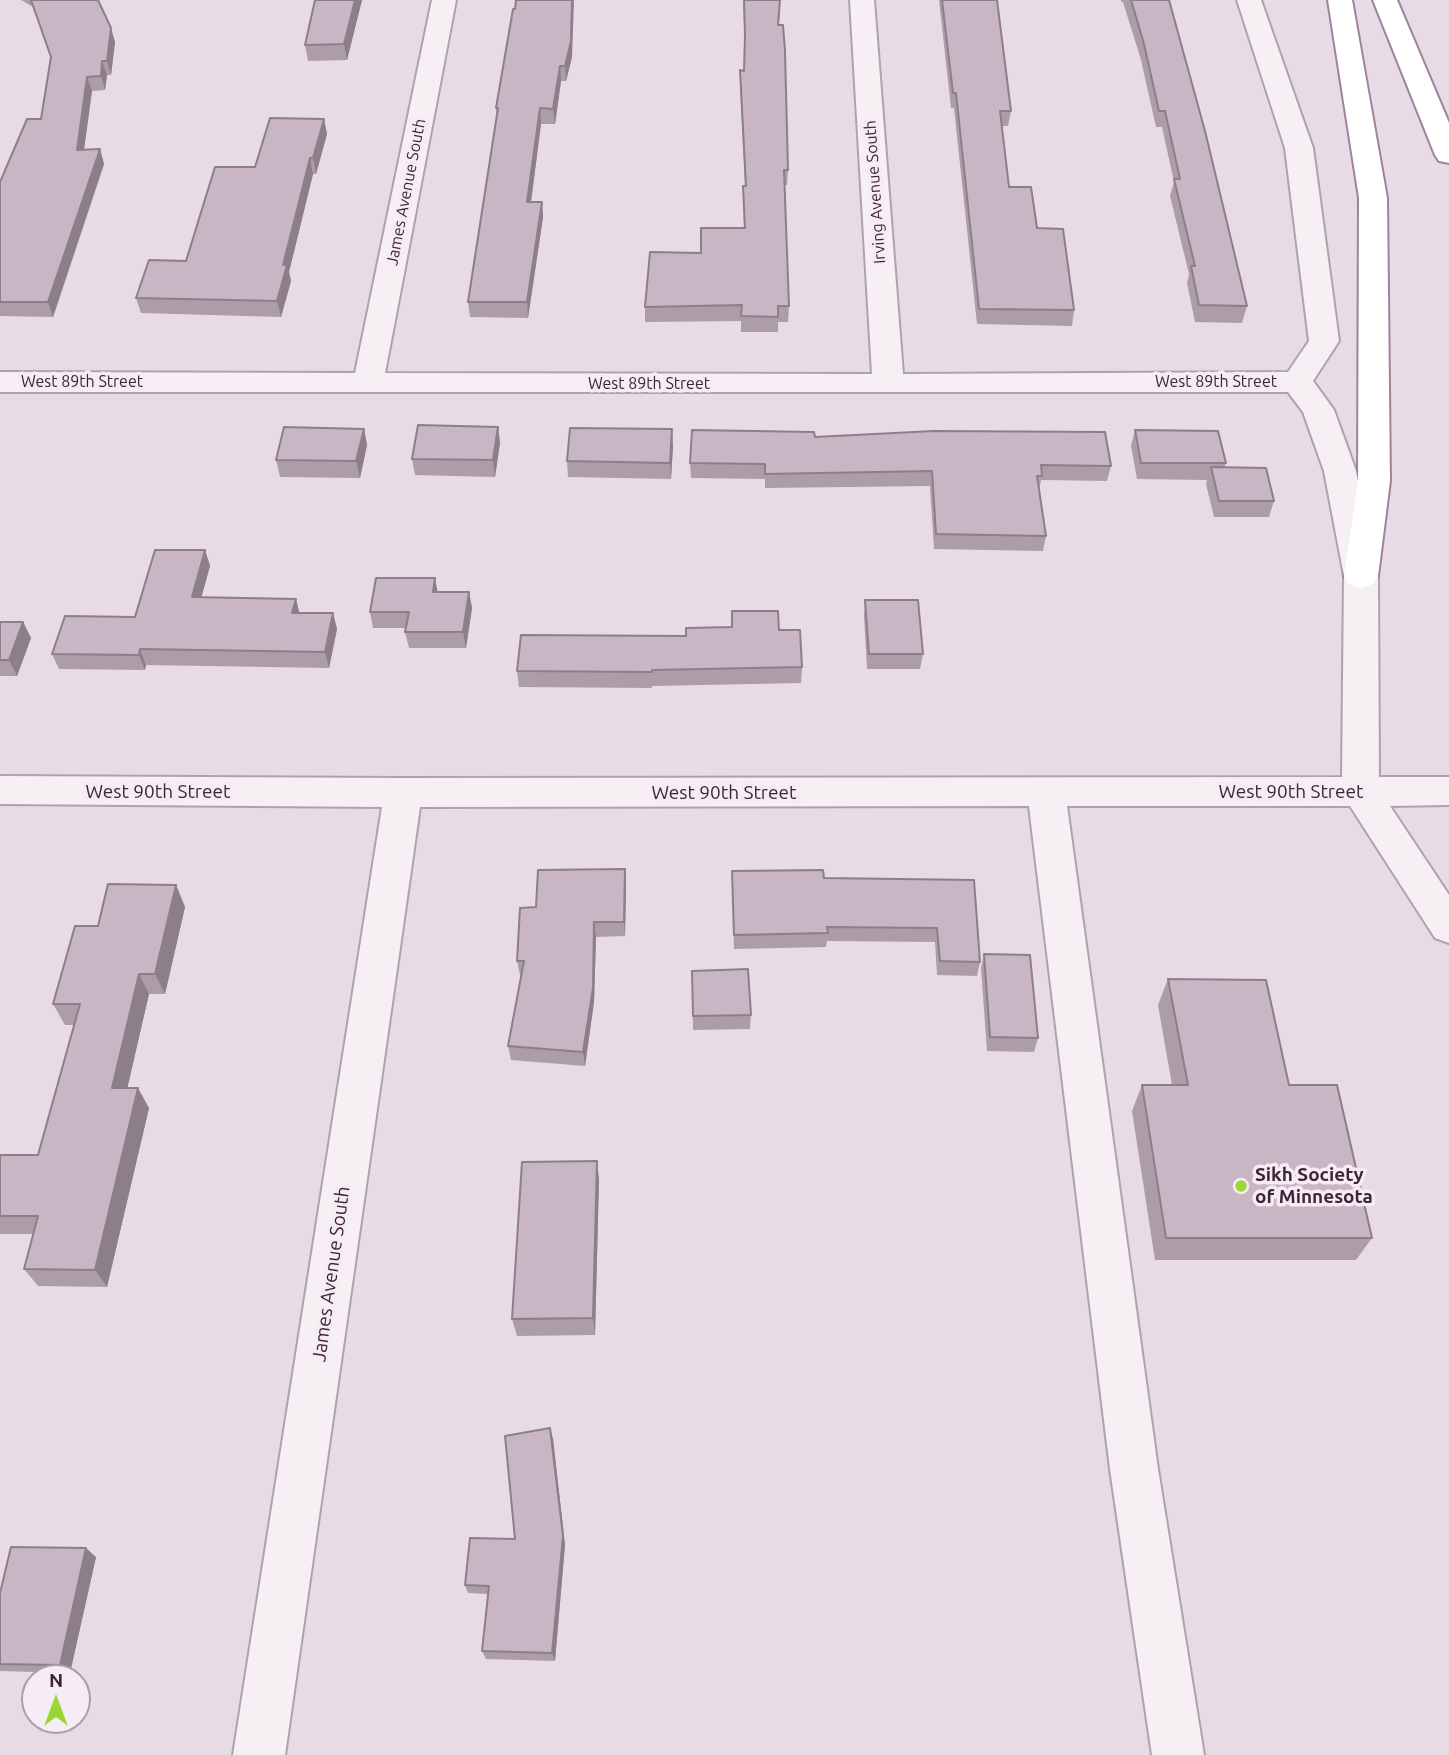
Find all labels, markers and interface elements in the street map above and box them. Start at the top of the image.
street label: James Avenue South [382,117,430,267]
street label: Irving Avenue South [860,119,890,265]
street label: West 89th Street [21,372,143,392]
street label: West 89th Street [1155,372,1277,392]
street label: West 89th Street [588,374,710,394]
street label: West 90th Street [86,781,230,803]
street label: West 90th Street [1219,781,1363,803]
street label: West 90th Street [652,782,796,804]
place label: Sikh Society of Minnesota [1255,1164,1373,1208]
marker: Sikh Society of Minnesota [1233,1178,1249,1194]
street label: James Avenue South [307,1185,355,1363]
north arrow [21,1664,91,1734]
text: N [49,1669,63,1691]

